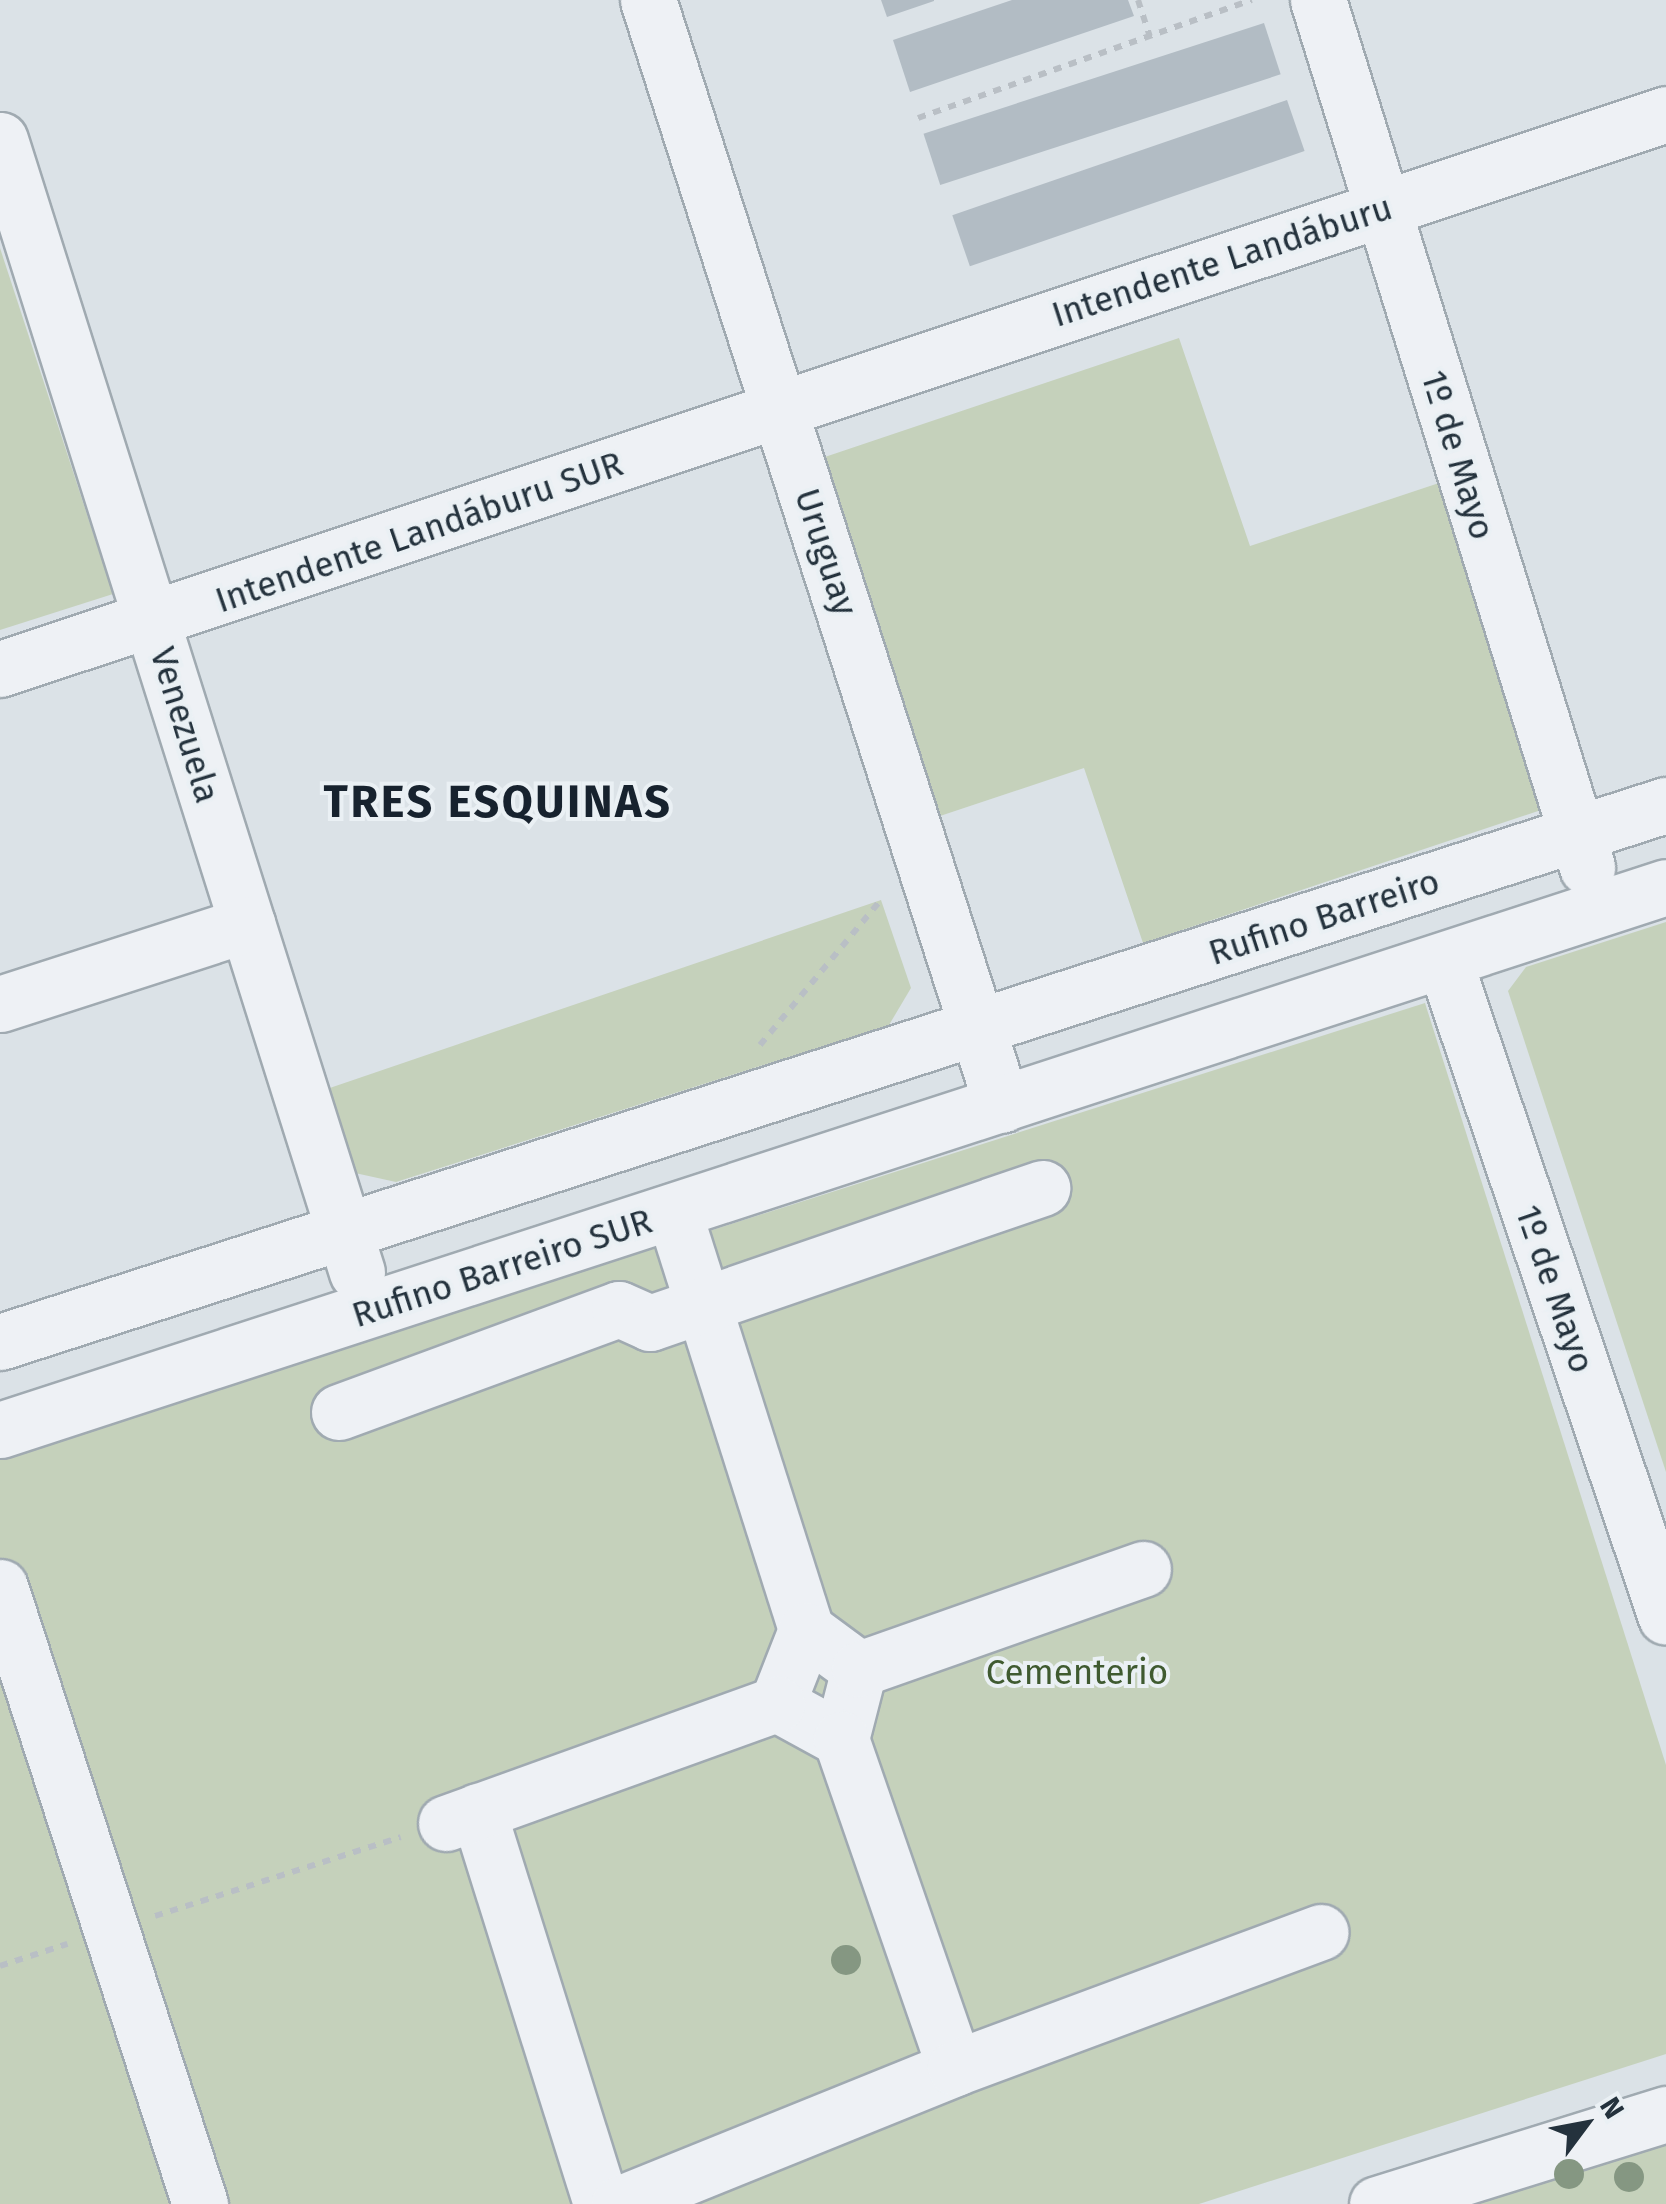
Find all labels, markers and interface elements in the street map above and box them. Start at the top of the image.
street label: Intendente Landáburu [1047,186,1397,336]
street label: 1º de Mayo [1412,365,1504,545]
street label: Intendente Landáburu SUR [210,442,628,622]
street label: Uruguay [786,483,866,621]
street label: Venezuela [141,642,229,808]
district label: TRES ESQUINAS [324,776,672,830]
street label: Rufino Barreiro [1203,860,1445,974]
street label: Rufino Barreiro SUR [347,1200,657,1336]
street label: 1º de Mayo [1507,1200,1603,1378]
park label: Cementerio [986,1651,1168,1693]
north arrow [1536,2074,1636,2174]
text: N [1593,2091,1631,2124]

